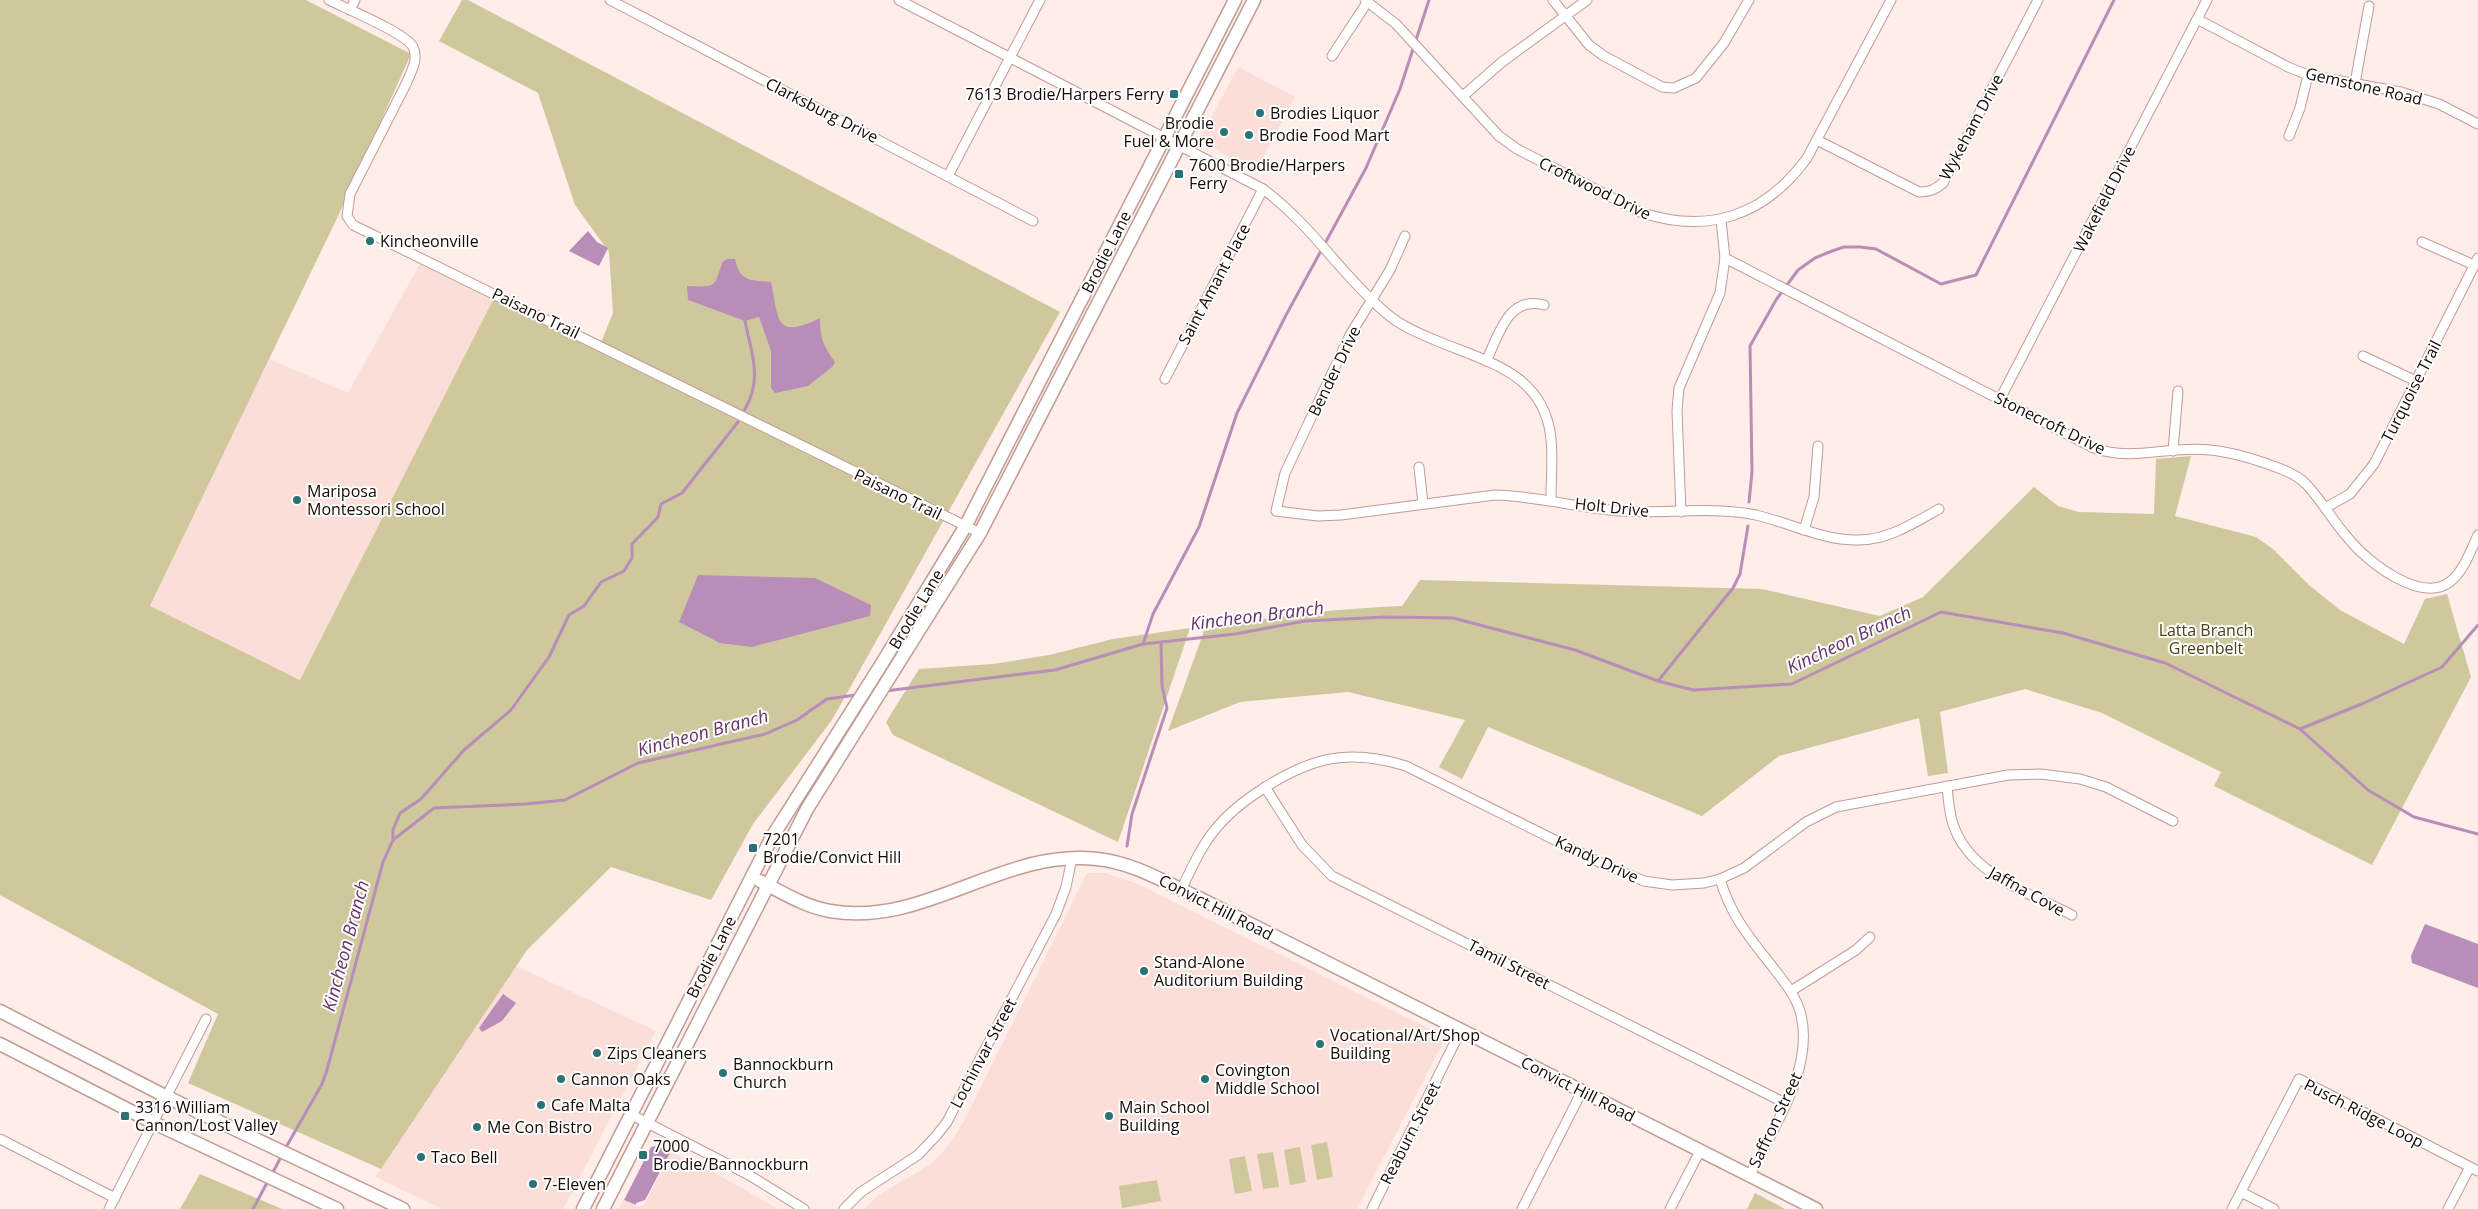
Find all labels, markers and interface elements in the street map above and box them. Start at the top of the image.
street label: Gemstone Road [2303,62,2425,110]
street label: Wykeham Drive [1934,70,2008,184]
street label: Clarksburg Drive [762,72,882,148]
place label: 7613 Brodie/Harpers Ferry [965,83,1165,105]
marker: 7613 Brodie/Harpers Ferry [1168,88,1180,100]
place label: Brodies Liquor [1270,102,1380,124]
marker: Brodies Liquor [1254,107,1266,119]
place label: Brodie Fuel & More [1123,112,1214,152]
place label: Brodie Food Mart [1259,124,1390,146]
marker: Brodie Fuel & More [1218,126,1230,138]
marker: Brodie Food Mart [1243,129,1255,141]
street label: Wakefield Drive [2068,142,2140,256]
street label: Croftwood Drive [1535,151,1655,225]
place label: 7600 Brodie/Harpers Ferry [1189,154,1345,194]
marker: 7600 Brodie/Harpers Ferry [1173,168,1185,180]
street label: Brodie Lane [1076,207,1136,297]
street label: Saint Amant Place [1173,220,1255,348]
place label: Kincheonville [380,230,479,252]
marker: Kincheonville [364,235,376,247]
street label: Paisano Trail [488,282,584,344]
street label: Bender Drive [1303,322,1365,420]
street label: Turquoise Trail [2376,336,2446,446]
street label: Stonecroft Drive [1991,387,2109,459]
street label: Paisano Trail [850,463,946,525]
place label: Mariposa Montessori School [307,480,445,520]
street label: Holt Drive [1574,492,1650,522]
marker: Mariposa Montessori School [291,494,303,506]
street label: Brodie Lane [884,565,948,653]
water label: Kincheon Branch [1189,595,1325,635]
water label: Kincheon Branch [1782,600,1915,678]
park label: Latta Branch Greenbelt [2159,619,2253,659]
water label: Kincheon Branch [635,703,771,761]
place label: 7201 Brodie/Convict Hill [763,828,901,868]
street label: Kandy Drive [1552,830,1642,888]
marker: 7201 Brodie/Convict Hill [747,842,759,854]
street label: Jaffna Cove [1983,860,2069,921]
street label: Convict Hill Road [1155,869,1277,945]
water label: Kincheon Branch [316,878,374,1014]
street label: Brodie Lane [681,912,741,1002]
street label: Tamil Street [1464,934,1554,994]
place label: Stand-Alone Auditorium Building [1154,951,1303,991]
marker: Stand-Alone Auditorium Building [1138,965,1150,977]
street label: Lochinvar Street [945,994,1021,1112]
place label: Vocational/Art/Shop Building [1330,1024,1480,1064]
marker: Vocational/Art/Shop Building [1314,1038,1326,1050]
place label: Zips Cleaners [607,1042,707,1064]
marker: Zips Cleaners [591,1047,603,1059]
street label: Convict Hill Road [1517,1051,1639,1127]
place label: Bannockburn Church [733,1053,834,1093]
place label: Covington Middle School [1215,1059,1320,1099]
marker: Bannockburn Church [717,1067,729,1079]
place label: Cannon Oaks [571,1068,671,1090]
street label: Saffron Street [1743,1068,1807,1171]
marker: Cannon Oaks [555,1073,567,1085]
marker: Covington Middle School [1199,1073,1211,1085]
street label: Pusch Ridge Loop [2300,1073,2428,1153]
street label: Reaburn Street [1375,1078,1445,1188]
place label: Cafe Malta [551,1094,630,1116]
place label: 3316 William Cannon/Lost Valley [135,1096,279,1136]
place label: Main School Building [1119,1096,1210,1136]
marker: Cafe Malta [535,1099,547,1111]
marker: 3316 William Cannon/Lost Valley [119,1110,131,1122]
marker: Main School Building [1103,1110,1115,1122]
place label: Me Con Bistro [487,1116,592,1138]
marker: Me Con Bistro [471,1121,483,1133]
place label: 7000 Brodie/Bannockburn [653,1135,809,1175]
place label: Taco Bell [431,1146,498,1168]
marker: 7000 Brodie/Bannockburn [637,1149,649,1161]
marker: Taco Bell [415,1151,427,1163]
place label: 7-Eleven [543,1173,606,1195]
marker: 7-Eleven [527,1178,539,1190]

